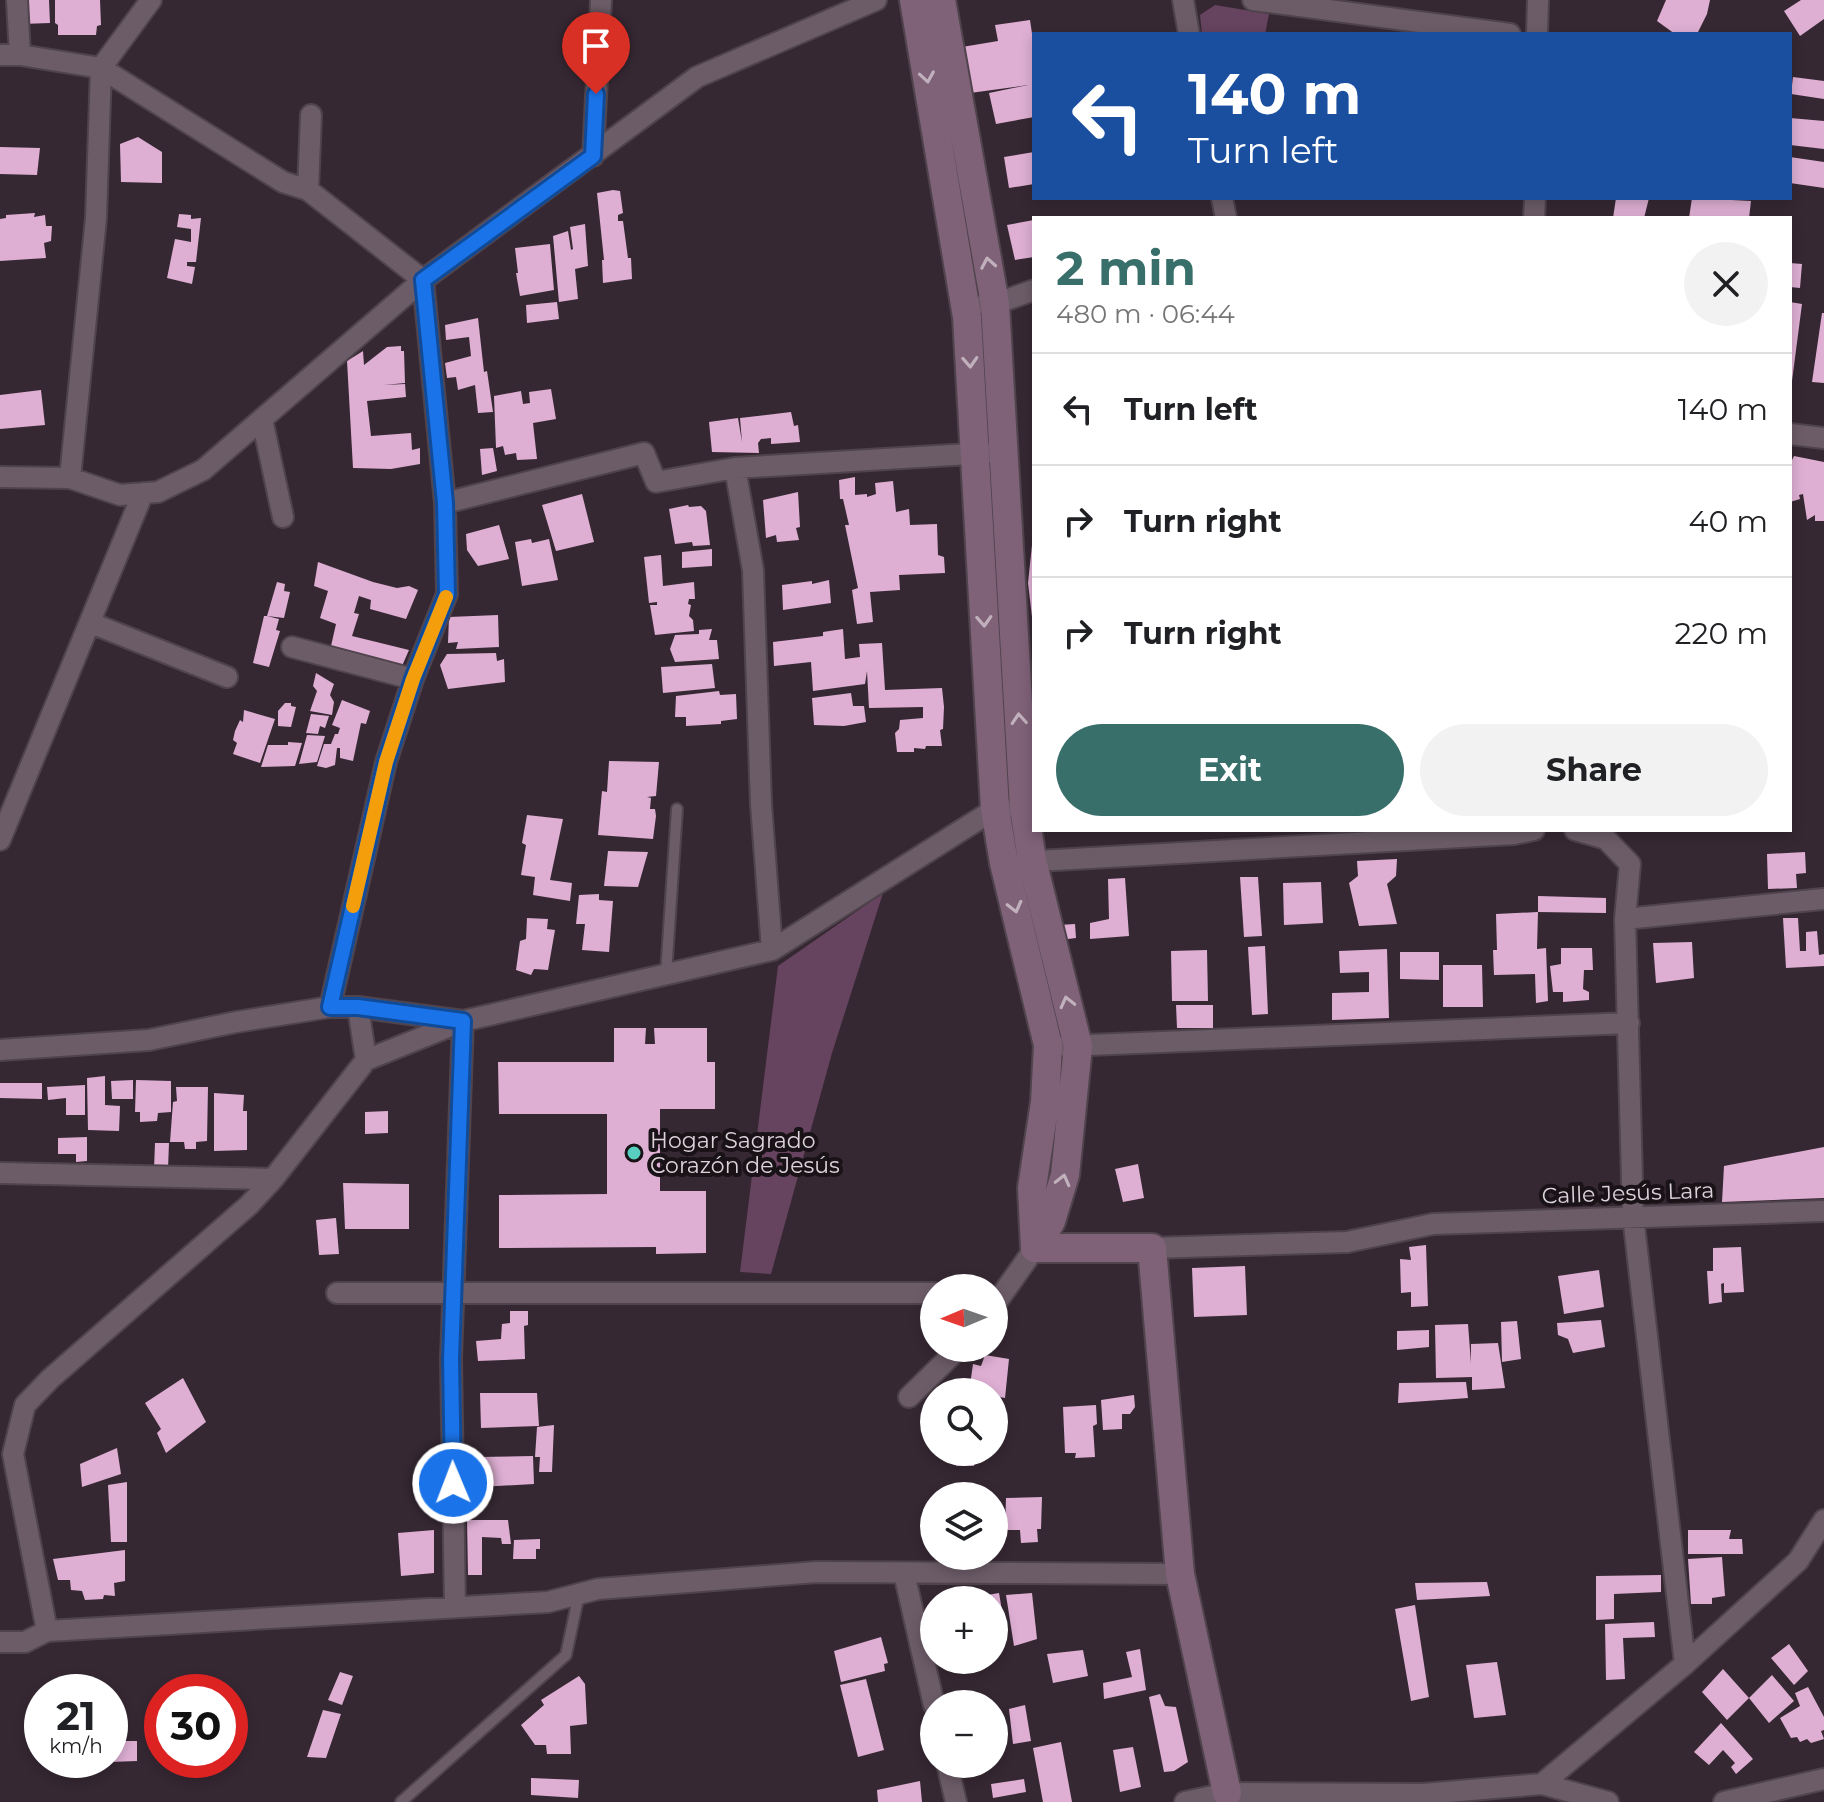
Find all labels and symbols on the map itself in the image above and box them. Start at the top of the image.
pin [562,12,630,94]
one-way arrow [918,70,935,84]
one-way arrow [981,256,998,270]
one-way arrow [961,356,978,369]
one-way arrow [976,615,993,628]
one-way arrow [1011,712,1028,725]
one-way arrow [1005,899,1022,913]
one-way arrow [1060,995,1077,1009]
place label: Hogar Sagrado Corazón de Jesús [650,1127,840,1179]
marker: Hogar Sagrado Corazón de Jesús [625,1144,643,1162]
one-way arrow [1053,1173,1070,1187]
street label: Calle Jesús Lara [1541,1176,1715,1210]
north arrow [920,1274,1008,1362]
position arrow [411,1441,495,1525]
speed limit sign: 30 [144,1674,248,1778]

